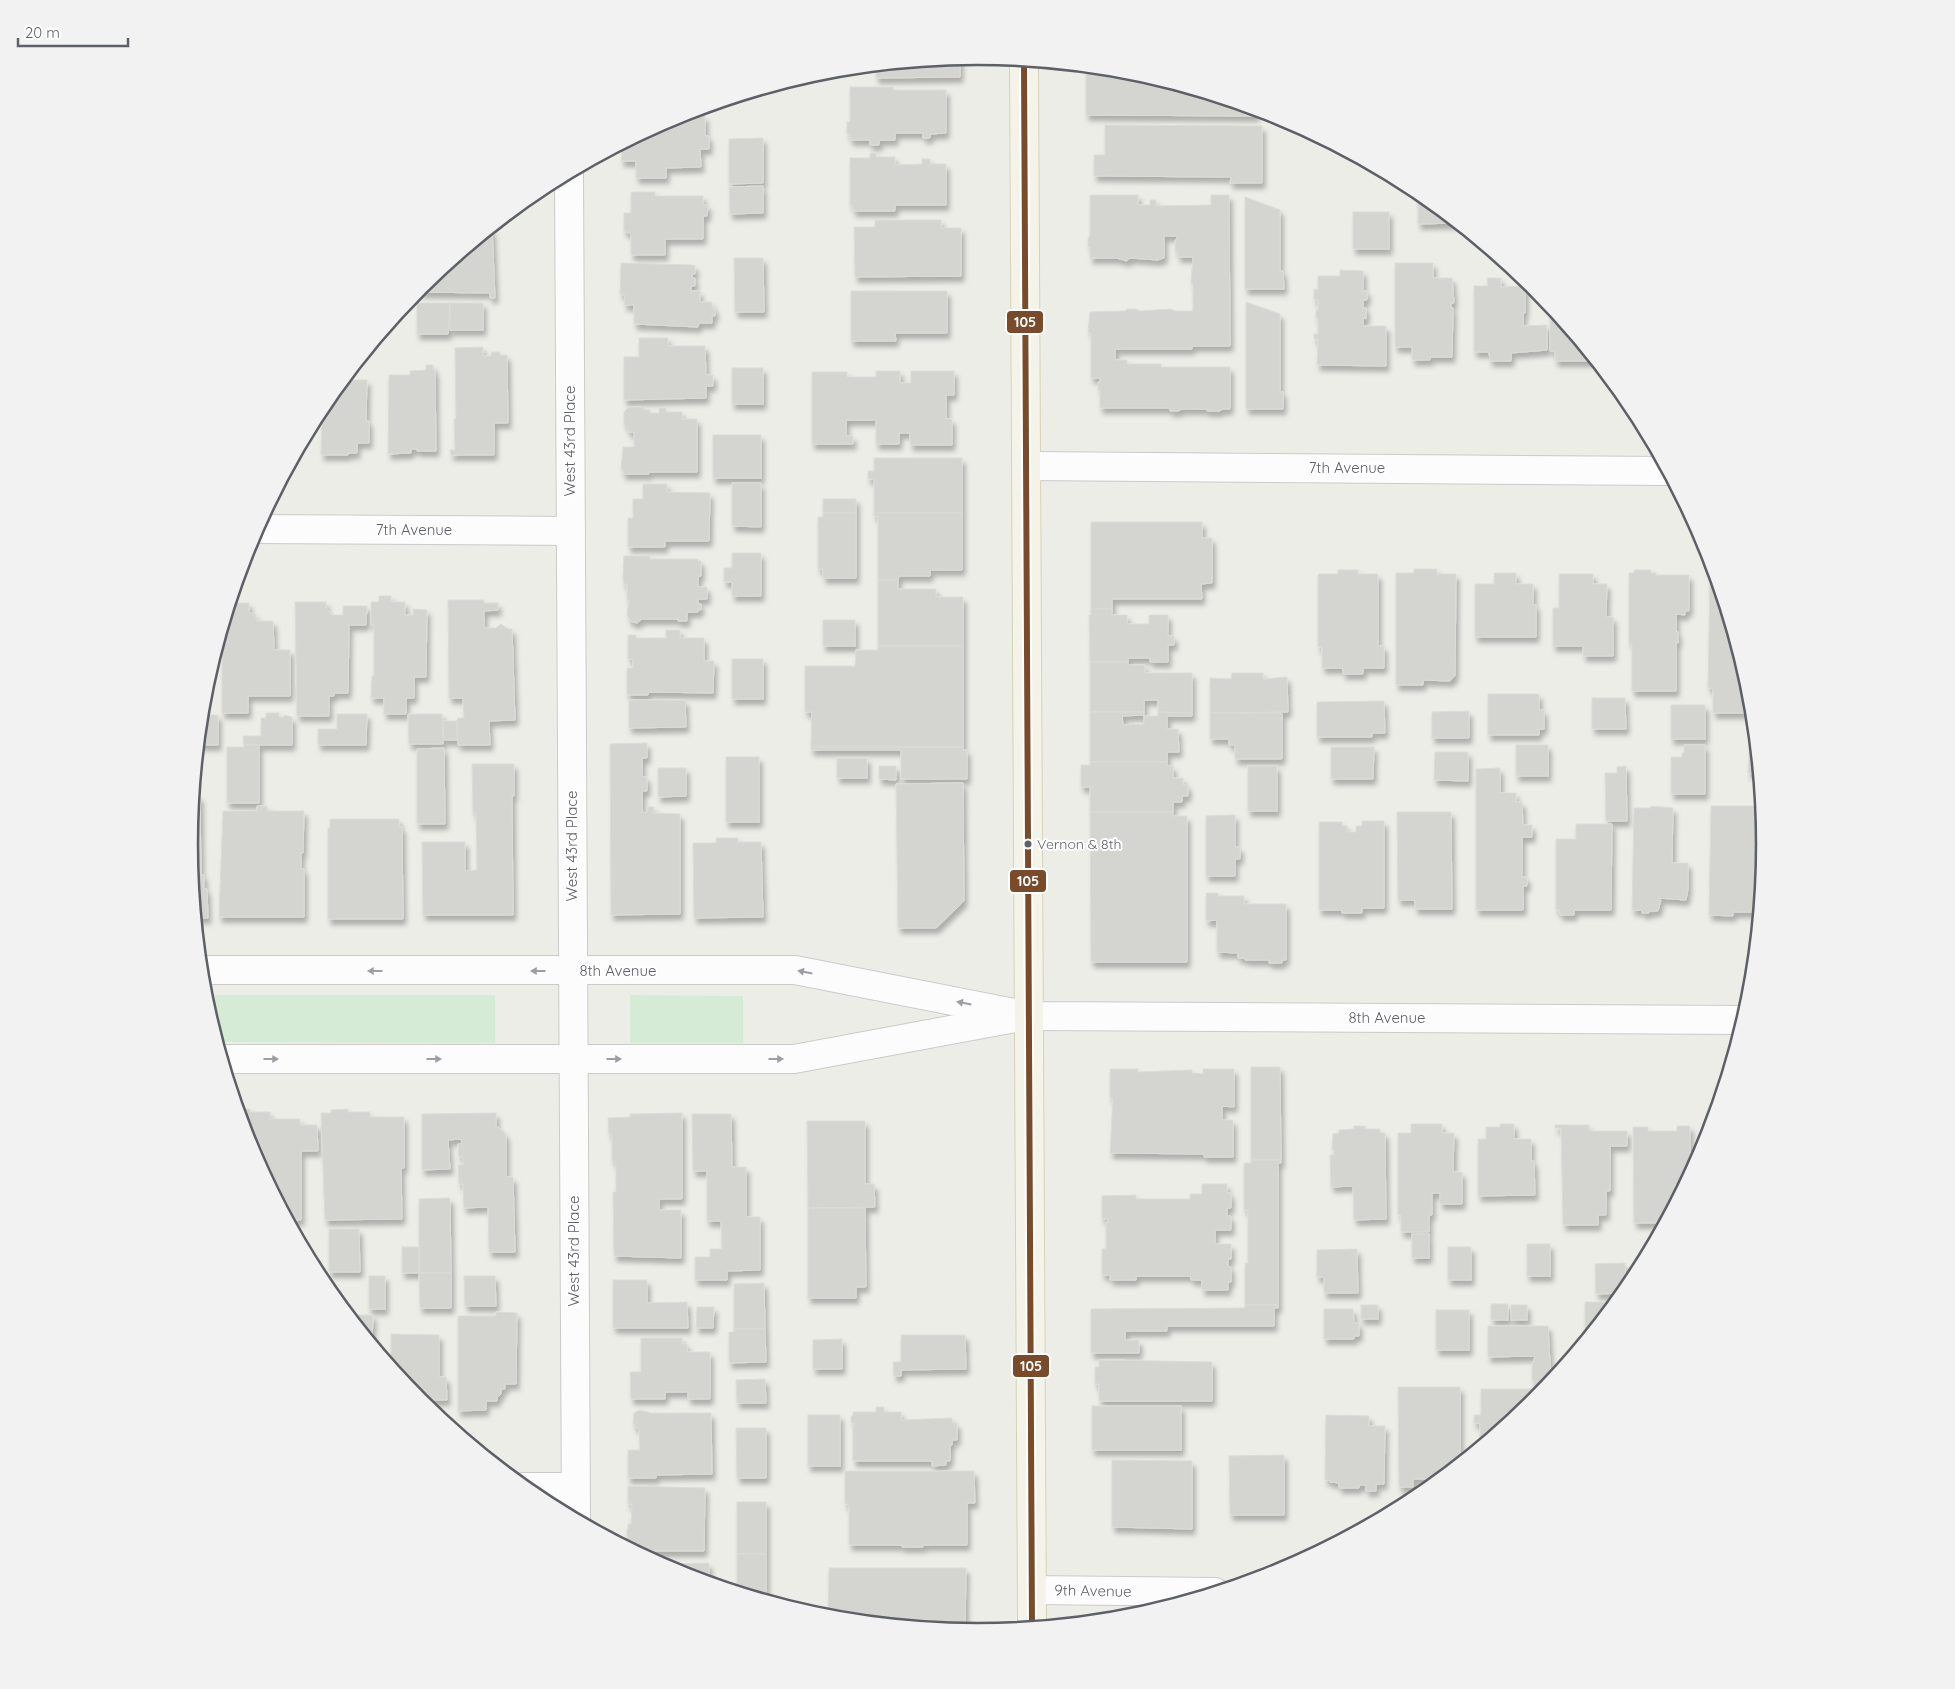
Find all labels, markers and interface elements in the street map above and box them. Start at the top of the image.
scale bar [18,15,128,47]
text: 20 m [25,23,60,42]
line badge: 105 [1006,310,1044,334]
text: 105 [1014,313,1036,331]
street label: West 43rd Place [560,385,579,497]
street label: 7th Avenue [1309,458,1385,477]
street label: 7th Avenue [376,520,452,539]
street label: West 43rd Place [562,790,581,902]
place label: Vernon & 8th [1037,835,1121,853]
marker: Vernon & 8th [1023,839,1033,849]
line badge: 105 [1009,869,1047,893]
text: 105 [1017,872,1039,890]
street label: 8th Avenue [579,961,657,980]
one-way arrow [367,967,383,975]
one-way arrow [529,967,545,975]
one-way arrow [797,967,813,975]
one-way arrow [957,999,972,1007]
street label: 8th Avenue [1348,1008,1426,1027]
one-way arrow [264,1055,280,1063]
one-way arrow [426,1055,442,1063]
one-way arrow [606,1055,622,1063]
one-way arrow [769,1055,785,1063]
street label: West 43rd Place [564,1195,583,1307]
line badge: 105 [1012,1354,1050,1378]
text: 105 [1020,1357,1042,1375]
street label: 9th Avenue [1054,1580,1132,1601]

